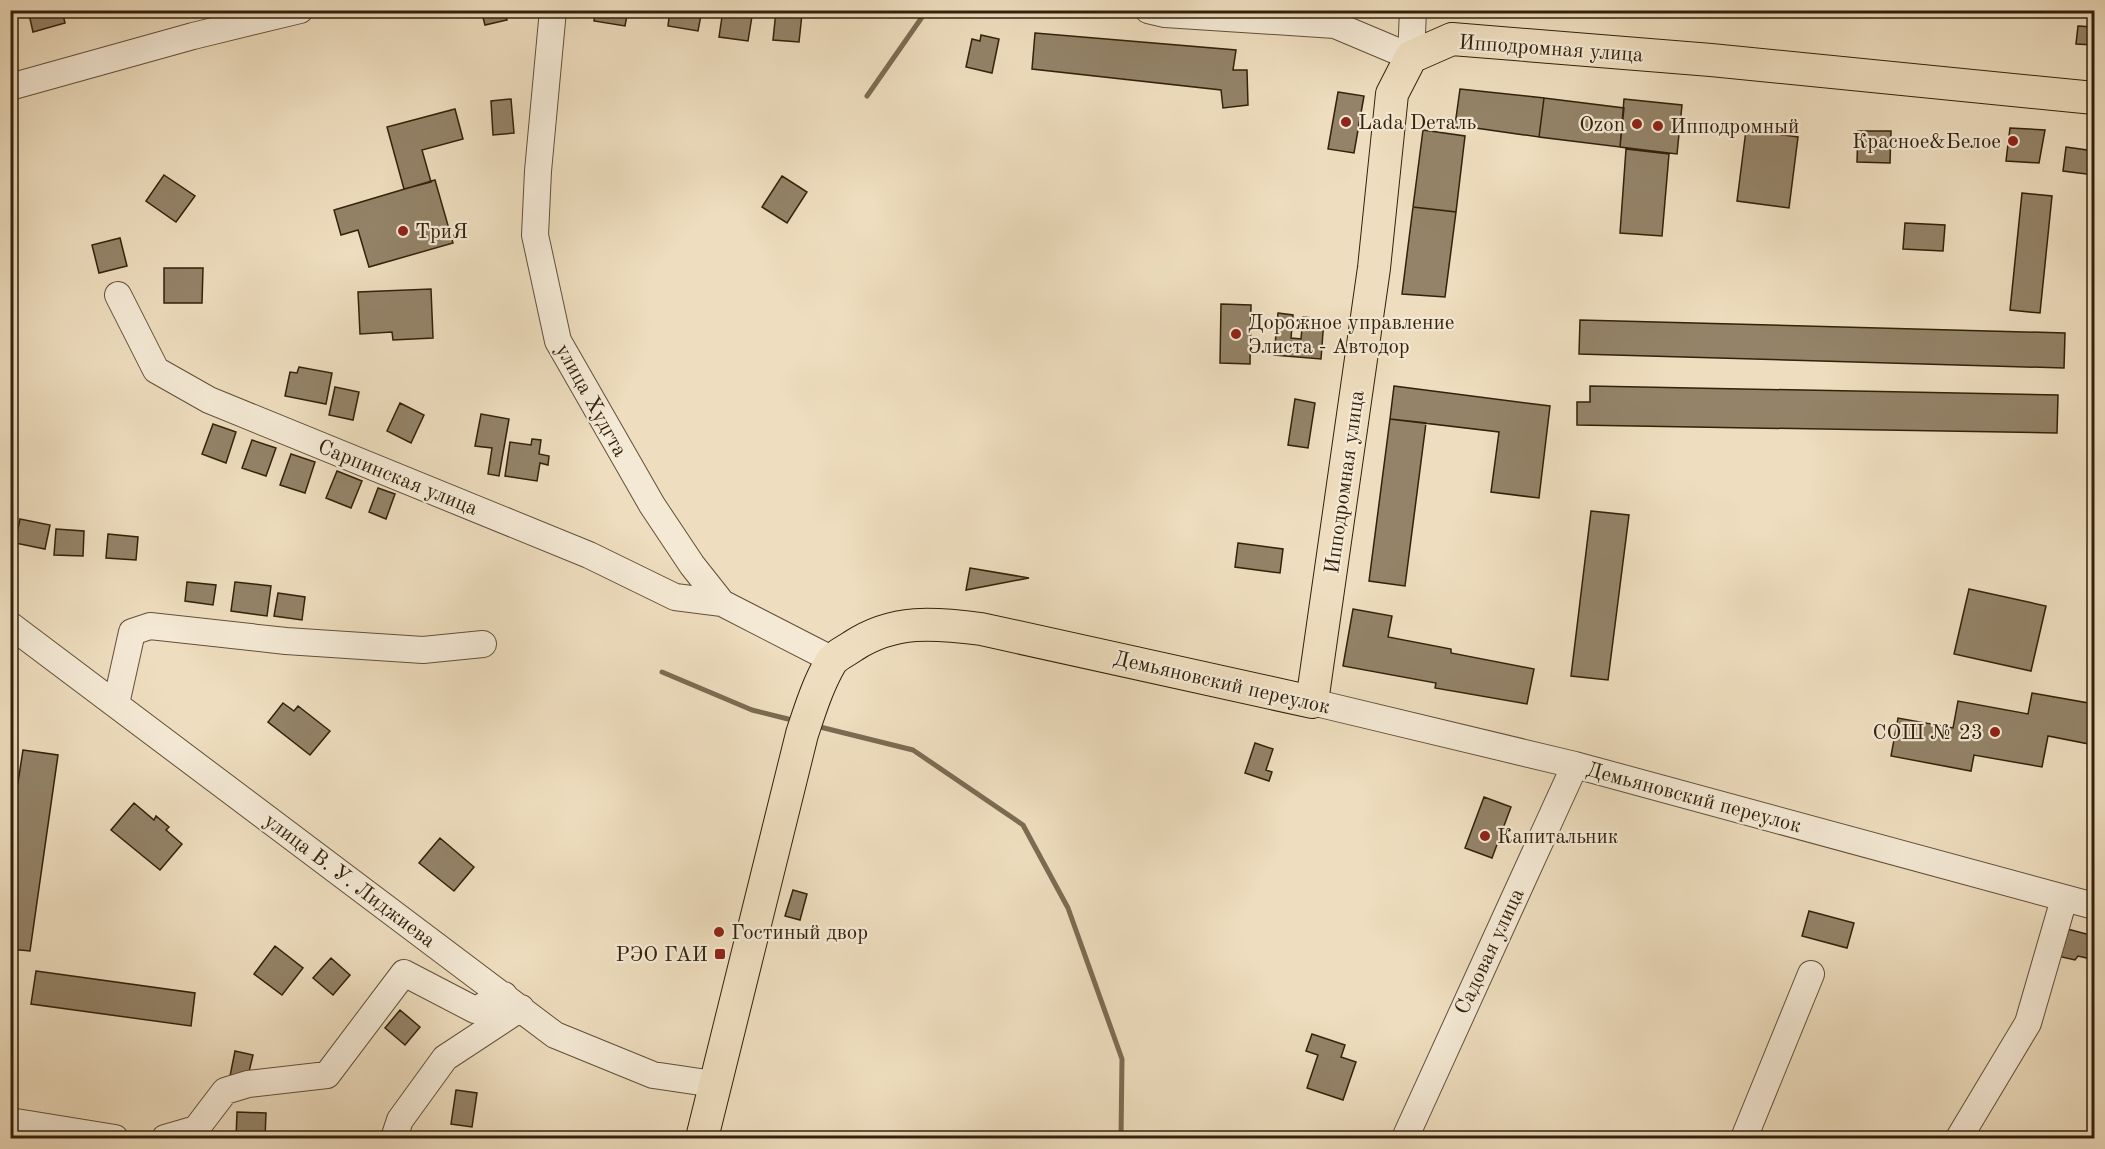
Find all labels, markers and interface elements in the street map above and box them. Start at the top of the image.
street label: Ипподромная улица [1458,33,1644,66]
place label: Lada Dеталь [1358,113,1477,134]
marker: Lada Dеталь [1339,115,1353,129]
place label: Ozon [1579,115,1625,136]
marker: Ozon [1630,117,1644,131]
place label: Ипподромный [1670,117,1799,138]
marker: Ипподромный [1651,119,1665,133]
place label: Красное&Белое [1852,132,2001,153]
marker: Красное&Белое [2006,134,2020,148]
place label: ТриЯ [415,222,468,243]
marker: ТриЯ [396,224,410,238]
place label: Дорожное управление Элиста - Автодор [1248,313,1454,358]
marker: Дорожное управление Элиста - Автодор [1229,327,1243,341]
street label: улица Худгта [551,341,630,461]
street label: Ипподромная улица [1322,389,1369,575]
street label: Сарпинская улица [315,437,480,520]
street label: Демьяновский переулок [1111,648,1332,719]
place label: СОШ № 23 [1873,723,1983,744]
marker: СОШ № 23 [1988,725,2002,739]
street label: Демьяновский переулок [1584,760,1804,837]
street label: улица В. У. Лиджиева [260,810,439,952]
place label: Капитальник [1497,827,1619,848]
marker: Капитальник [1478,829,1492,843]
street label: Садовая улица [1452,886,1529,1018]
place label: Гостиный двор [731,923,868,944]
marker: Гостиный двор [712,925,726,939]
place label: РЭО ГАИ [616,945,708,966]
marker: РЭО ГАИ [713,947,727,961]

